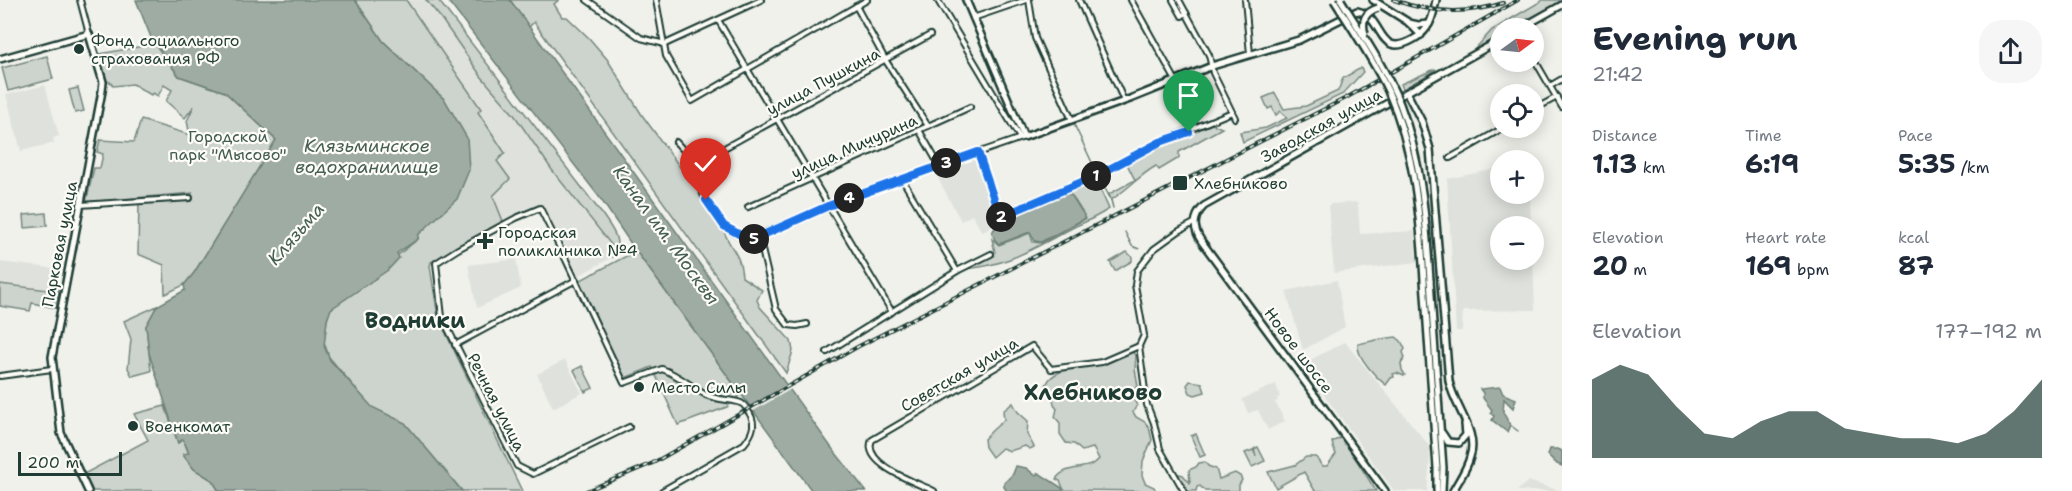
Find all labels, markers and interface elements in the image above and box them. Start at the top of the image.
text: Evening run [1592,16,1798,61]
north arrow [1490,18,1544,72]
map controls [1490,18,1544,270]
button: share [1979,20,2042,83]
place label: Фонд социального страхования РФ [91,30,239,69]
marker: Фонд социального страхования РФ [72,42,86,56]
street label: улица Пушкина [763,43,884,120]
text: 21:42 [1592,61,1644,87]
pin [1163,70,1214,132]
icon: arrive [1172,79,1205,112]
street label: Заводская улица [1257,83,1386,167]
button: locate [1490,84,1544,138]
street label: улица Мичурина [788,109,921,184]
text: Distance [1592,125,1658,146]
text: Time [1745,125,1782,146]
text: Pace [1898,125,1933,146]
park label: Городской парк "Мысово" [169,126,287,165]
water label: Клязьминское водохранилище [295,134,439,179]
pin [680,138,731,200]
text: 1.13 [1592,146,1637,181]
text: 6:19 [1745,146,1799,181]
text: 5:35 [1898,146,1955,181]
icon: check [689,147,722,180]
pin: 3 [931,148,961,178]
button: + [1490,150,1544,204]
text: 3 [940,152,952,173]
text: km [1637,157,1665,178]
text: /km [1955,157,1990,178]
water label: Канал им. Москвы [607,161,725,309]
pin: 1 [1081,161,1111,191]
text: 1 [1092,165,1100,186]
place label: Хлебниково [1194,173,1288,194]
marker: Хлебниково [1171,174,1189,192]
street label: Парковая улица [37,179,82,309]
pin: 4 [834,183,864,213]
text: 4 [843,187,855,208]
water label: Клязьма [262,198,330,270]
pin: 2 [986,202,1016,232]
text: 2 [995,206,1007,227]
button: − [1490,216,1544,270]
place label: Городская поликлиника №4 [498,222,638,261]
pin: 5 [739,224,769,254]
text: Elevation [1592,227,1664,248]
text: Heart rate [1745,227,1827,248]
text: kcal [1898,227,1929,248]
text: 5 [749,228,759,249]
marker: Городская поликлиника №4 [476,232,494,250]
text: 20 [1592,248,1628,283]
text: 169 [1745,248,1792,283]
text: 87 [1898,248,1934,283]
text: m [1628,259,1647,280]
text: bpm [1792,259,1829,280]
street label: Новое шоссе [1259,303,1338,397]
district label: Водники [365,306,465,335]
text: Elevation [1592,318,1682,344]
text: 177–192 m [1935,318,2042,344]
street label: Советская улица [897,332,1022,417]
street label: Речная улица [463,349,530,455]
place label: Место Силы [651,377,747,398]
district label: Хлебниково [1024,378,1162,407]
marker: Место Силы [632,380,646,394]
place label: Военкомат [145,416,231,437]
marker: Военкомат [126,419,140,433]
scale bar [18,449,122,476]
text: 200 m [27,452,79,473]

